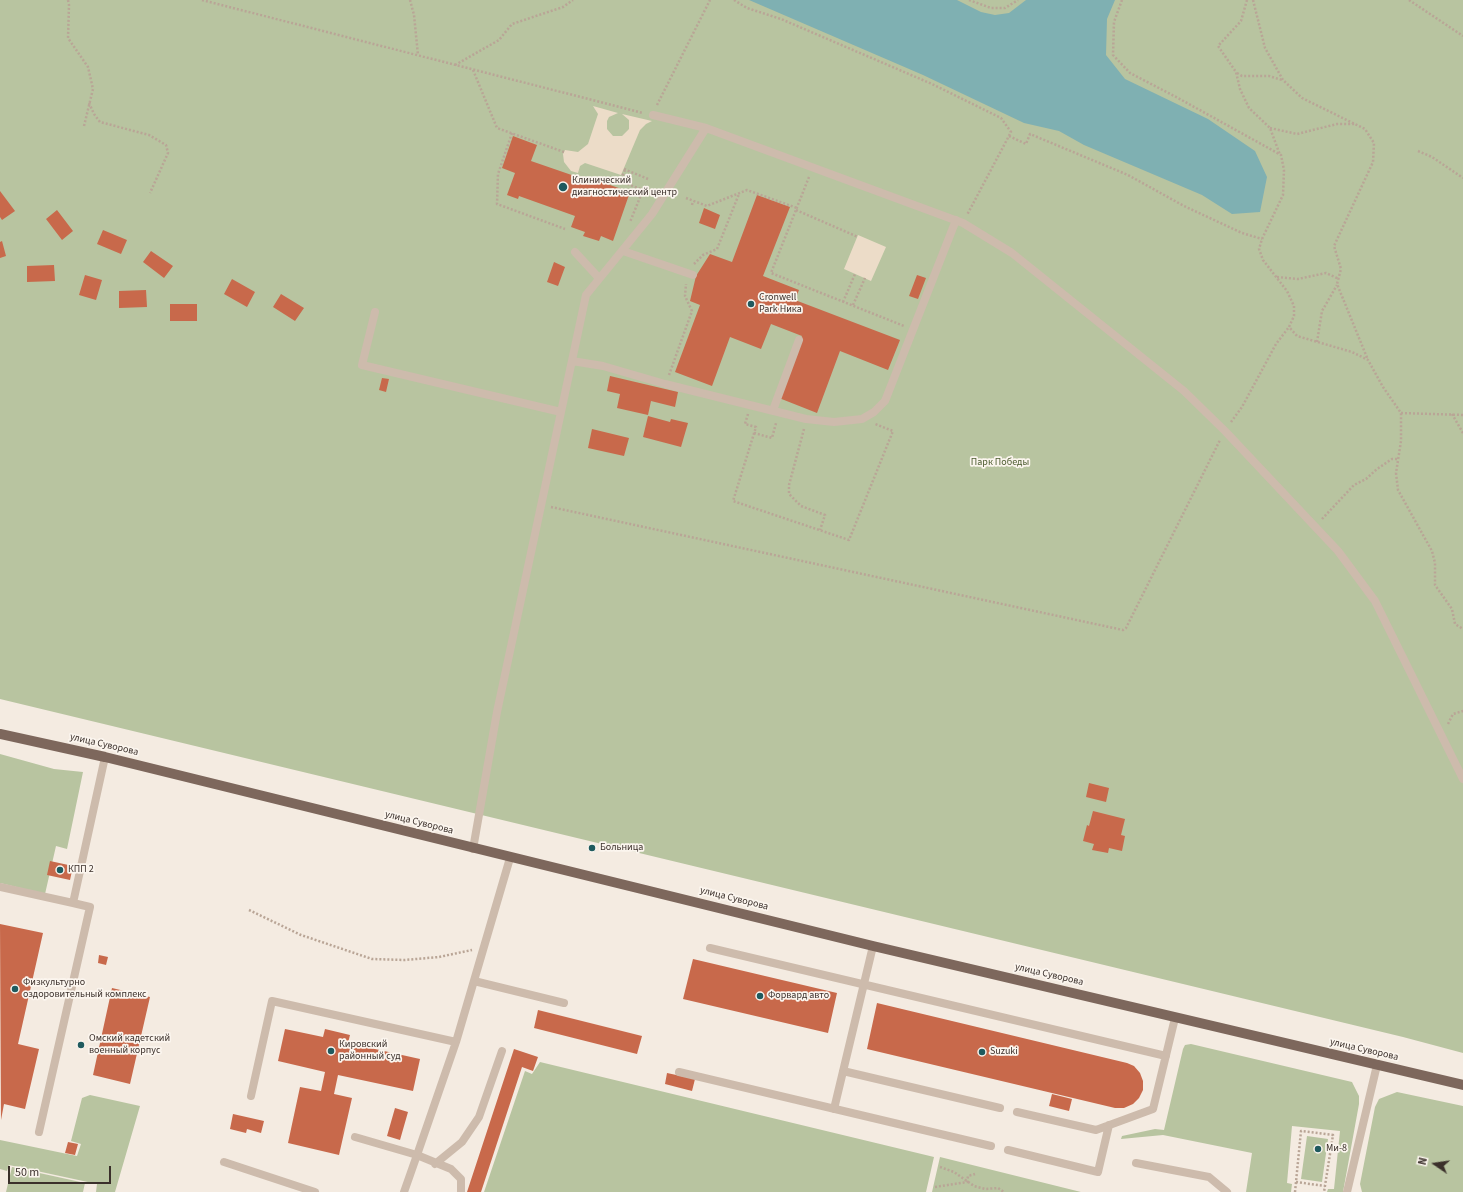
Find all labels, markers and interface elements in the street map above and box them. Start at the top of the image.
place label: Клинический диагностический центр [572,175,677,198]
marker: Клинический диагностический центр [557,181,569,193]
place label: Cronwell Park Ника [759,292,802,316]
marker: Cronwell Park Ника [746,299,756,309]
park label: Парк Победы [971,457,1029,469]
street label: улица Суворова [69,731,139,759]
street label: улица Суворова [384,809,454,837]
place label: Больница [600,842,643,854]
marker: Больница [587,843,597,853]
place label: КПП 2 [68,864,94,876]
marker: КПП 2 [55,865,65,875]
street label: улица Суворова [699,885,769,913]
street label: улица Суворова [1014,961,1084,989]
place label: Физкультурно оздоровительный комплекс [23,977,147,1000]
marker: Физкультурно оздоровительный комплекс [10,984,20,994]
place label: Форвард авто [768,990,829,1002]
marker: Форвард авто [755,991,765,1001]
place label: Омский кадетский военный корпус [89,1033,170,1056]
street label: улица Суворова [1329,1036,1399,1064]
place label: Кировский районный суд [339,1039,401,1062]
marker: Омский кадетский военный корпус [76,1040,86,1050]
marker: Кировский районный суд [326,1046,336,1056]
place label: Suzuki [990,1046,1018,1058]
marker: Suzuki [977,1047,987,1057]
place label: Ми-8 [1326,1143,1347,1155]
marker: Ми-8 [1313,1144,1323,1154]
north arrow [1415,1144,1455,1184]
text: N [1415,1156,1431,1166]
scale bar [10,1158,113,1184]
text: 50 m [15,1164,39,1181]

